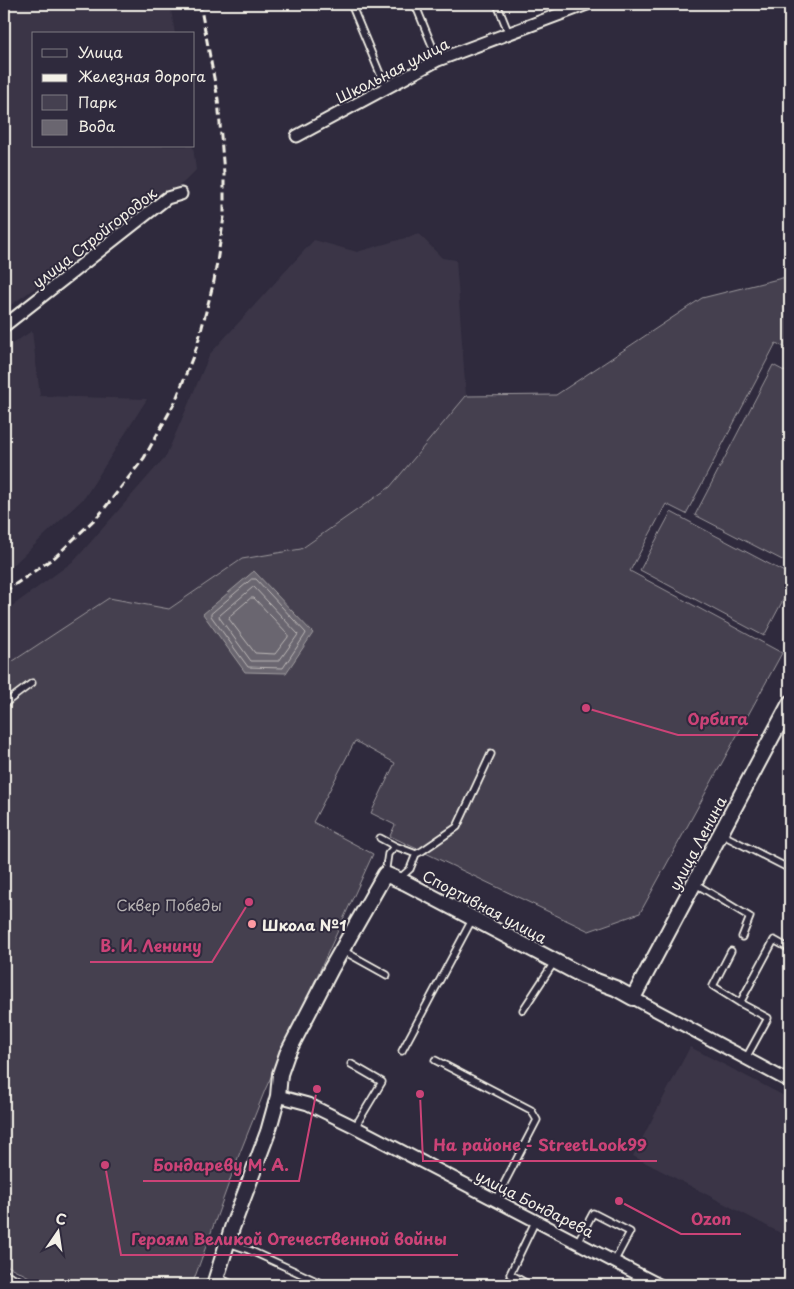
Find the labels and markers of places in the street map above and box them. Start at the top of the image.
callout: Орбита [678,704,758,735]
place label: Школа №1 [262,913,346,936]
marker: Школа №1 [246,918,258,930]
callout: В. И. Ленину [90,931,212,962]
callout: На районе - StreetLook99 [423,1130,657,1161]
callout: Бондареву М. А. [143,1150,299,1181]
callout: Ozon [681,1203,741,1234]
callout: Героям Великой Отечественной войны [121,1224,458,1255]

